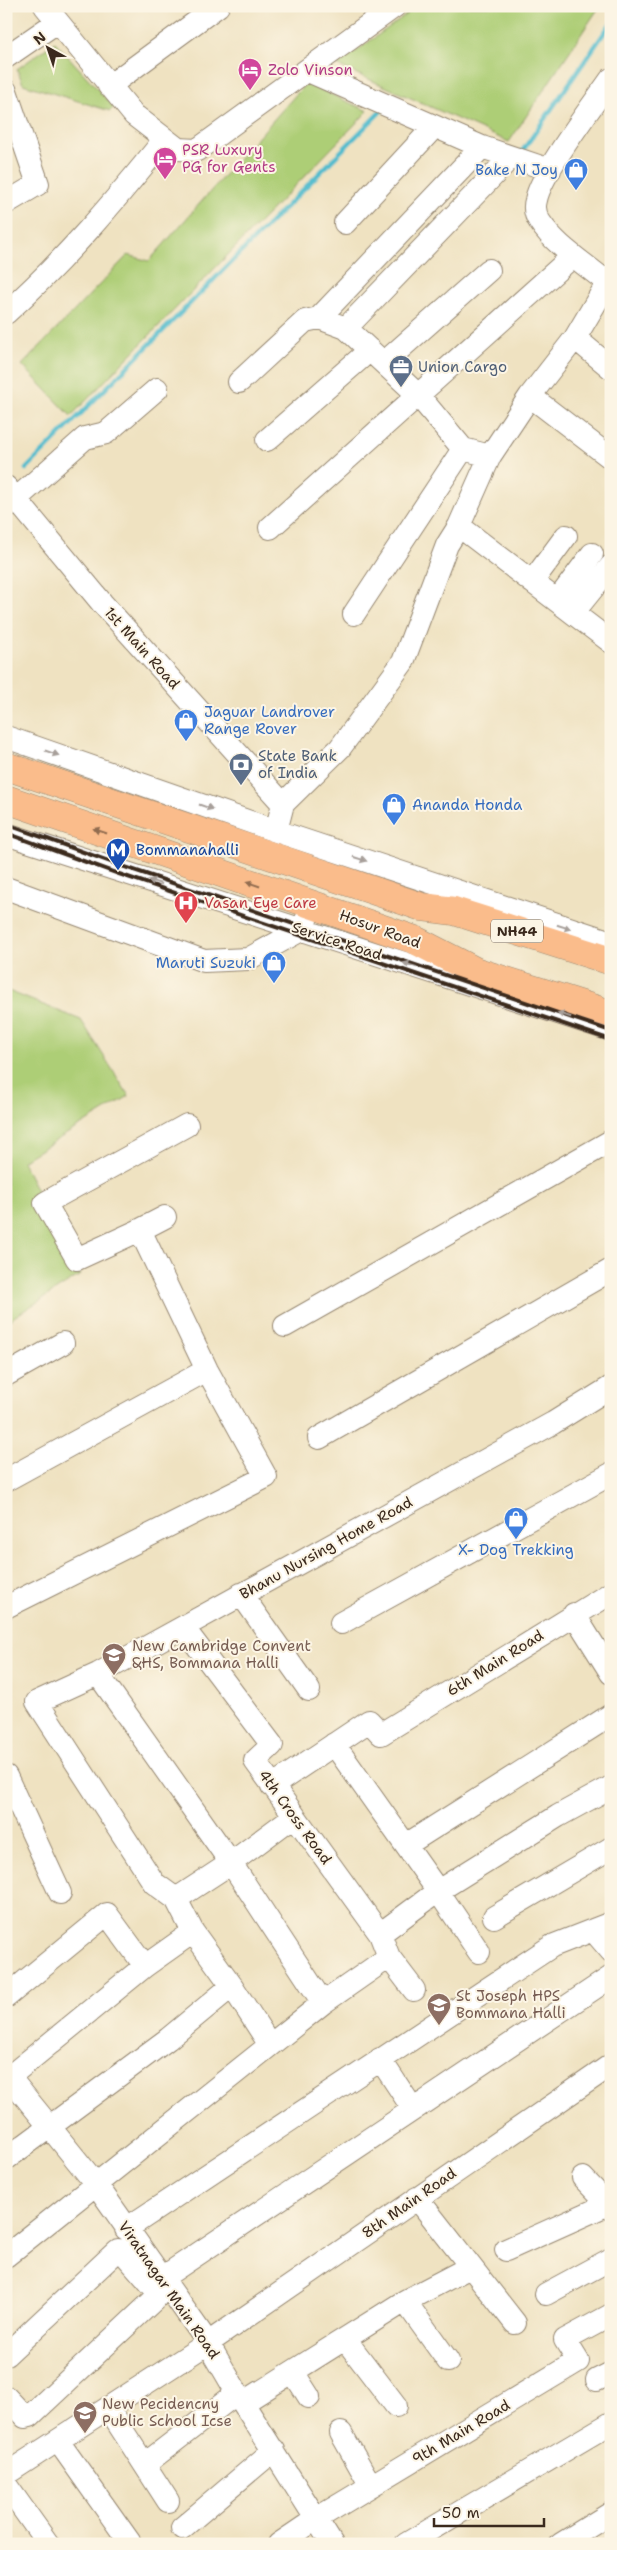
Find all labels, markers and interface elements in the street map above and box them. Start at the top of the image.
north arrow [22,22,72,72]
text: N [30,28,50,49]
hotel icon: Zolo Vinson [237,57,263,91]
place label: Zolo Vinson [268,60,353,80]
place label: PSR Luxury PG for Gents [182,140,276,177]
hotel icon: PSR Luxury PG for Gents [152,146,178,180]
shop icon: Bake N Joy [563,157,589,191]
place label: Bake N Joy [475,160,558,180]
office icon: Union Cargo [388,354,414,388]
place label: Union Cargo [418,357,507,377]
street label: 1st Main Road [100,603,185,694]
place label: Jaguar Landrover Range Rover [204,702,335,739]
shop icon: Jaguar Landrover Range Rover [173,708,199,742]
place label: State Bank of India [258,746,337,783]
one-way arrow [45,750,60,757]
bank icon: State Bank of India [228,752,254,786]
shop icon: Ananda Honda [381,792,407,826]
place label: Ananda Honda [412,795,523,815]
one-way arrow [199,803,214,811]
one-way arrow [92,827,107,834]
metro station icon: Bommanahalli [105,837,131,871]
place label: Bommanahalli [136,840,239,860]
one-way arrow [352,856,367,863]
one-way arrow [148,877,163,885]
one-way arrow [246,880,261,887]
hospital icon: Vasan Eye Care [173,890,199,924]
place label: Vasan Eye Care [204,893,317,913]
street label: Hosur Road [336,905,424,953]
street label: Service Road [289,917,385,965]
road number: NH44 [491,919,543,942]
one-way arrow [556,923,571,931]
shop icon: Maruti Suzuki [261,950,287,984]
place label: Maruti Suzuki [156,953,256,973]
one-way arrow [402,960,417,968]
one-way arrow [557,1011,572,1018]
street label: Bhanu Nursing Home Road [236,1492,417,1604]
shop icon: X- Dog Trekking [503,1506,529,1540]
place label: X- Dog Trekking [458,1540,574,1560]
street label: 6th Main Road [443,1625,548,1701]
place label: New Cambridge Convent &HS, Bommana Halli [132,1636,311,1673]
school or university icon: New Cambridge Convent &HS, Bommana Halli [101,1642,127,1676]
street label: 4th Cross Road [254,1766,336,1869]
place label: St Joseph HPS Bommana Halli [456,1986,566,2023]
school or university icon: St Joseph HPS Bommana Halli [426,1992,452,2026]
street label: 8th Main Road [358,2163,460,2243]
street label: Viratnagar Main Road [114,2217,225,2363]
place label: New Pecidencny Public School Icse [102,2394,232,2431]
street label: 9th Main Road [408,2395,514,2469]
school or university icon: New Pecidencny Public School Icse [72,2400,98,2434]
scale bar [434,2495,544,2527]
text: 50 m [442,2503,480,2523]

